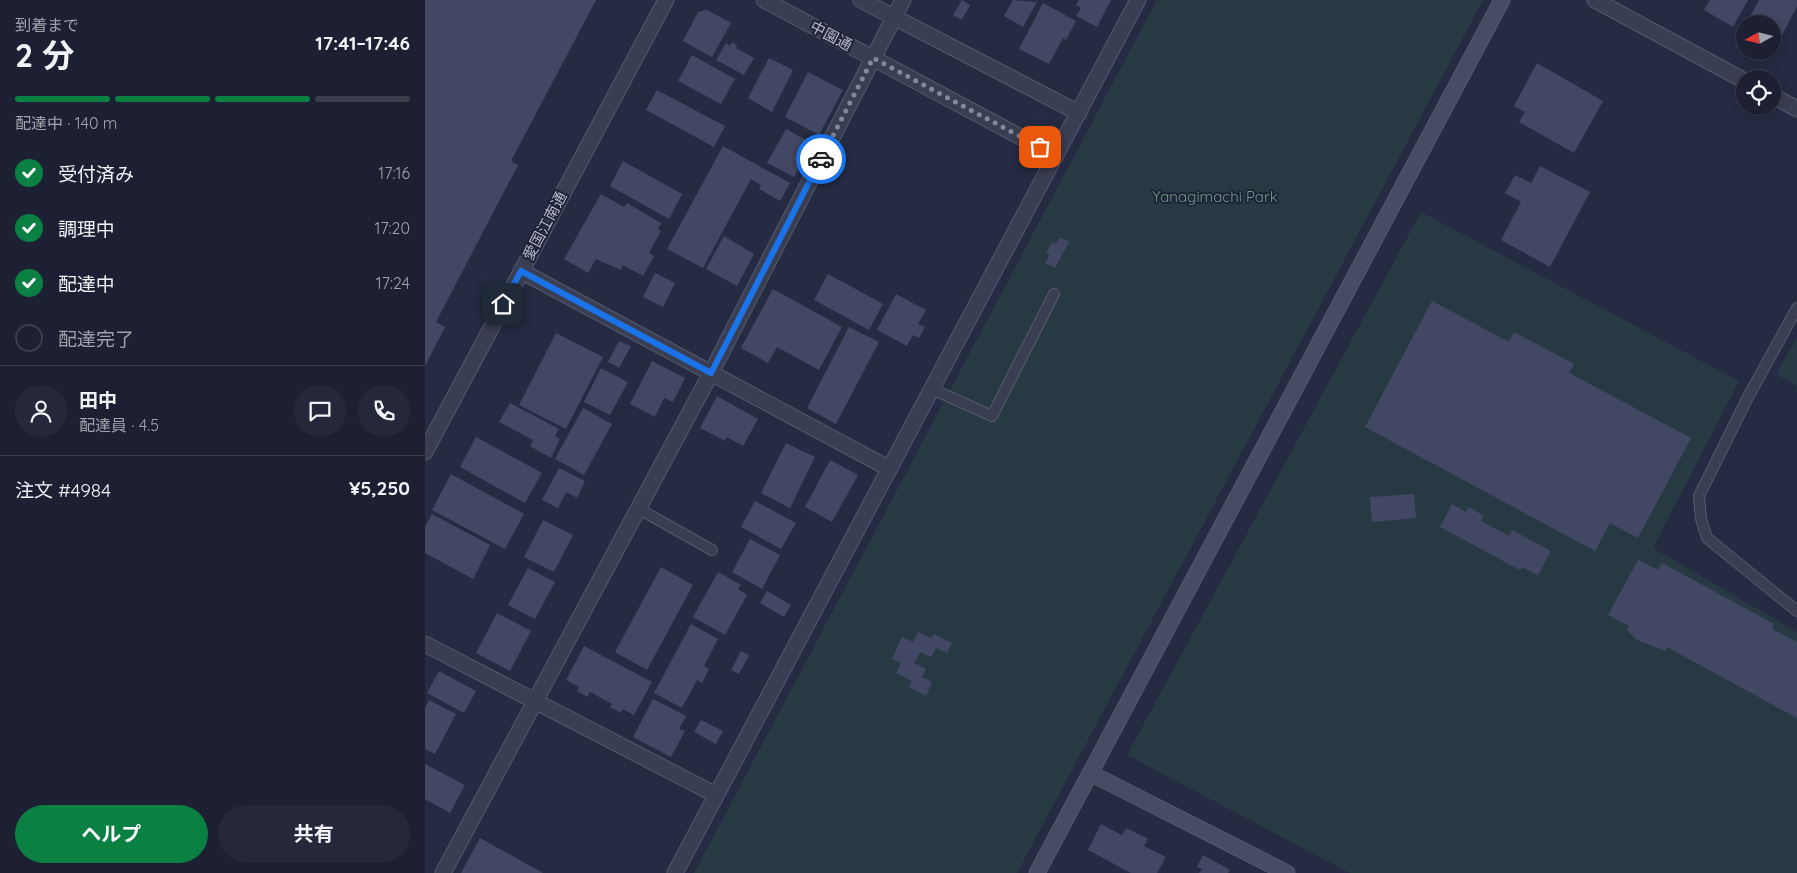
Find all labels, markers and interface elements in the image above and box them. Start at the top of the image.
text: 到着まで [15,15,79,35]
north arrow [1736,15,1781,60]
map controls [1736,15,1781,115]
street label: 中園通 [807,17,856,55]
text: 17:41–17:46 [315,31,410,55]
text: 2 分 [15,35,74,75]
button: locate [1736,70,1781,115]
text: 配達中 · 140 m [15,113,117,133]
pin [1019,126,1061,168]
icon: bag [1026,133,1054,161]
courier [796,134,846,184]
icon: car [807,145,835,173]
icon: check [15,159,43,187]
text: 受付済み [58,162,134,186]
text: 17:16 [378,163,410,183]
park label: Yanagimachi Park [1152,187,1278,206]
street label: 愛国江南通 [519,188,571,263]
icon: check [15,214,43,242]
text: 調理中 [58,217,115,241]
text: 17:20 [374,218,410,238]
icon: check [15,269,43,297]
text: 配達中 [58,272,115,296]
text: 17:24 [376,273,410,293]
pin [482,283,524,325]
icon: home [489,290,517,318]
text: 配達完了 [58,327,134,351]
button: person [15,385,67,437]
button: chat [294,385,346,437]
button: phone [358,385,410,437]
text: 田中 [79,388,117,412]
text: 配達員 · 4.5 [79,415,159,435]
text: ¥5,250 [349,476,410,500]
text: 注文 #4984 [15,478,111,502]
button: ヘルプ [15,805,208,863]
button: 共有 [218,805,410,863]

